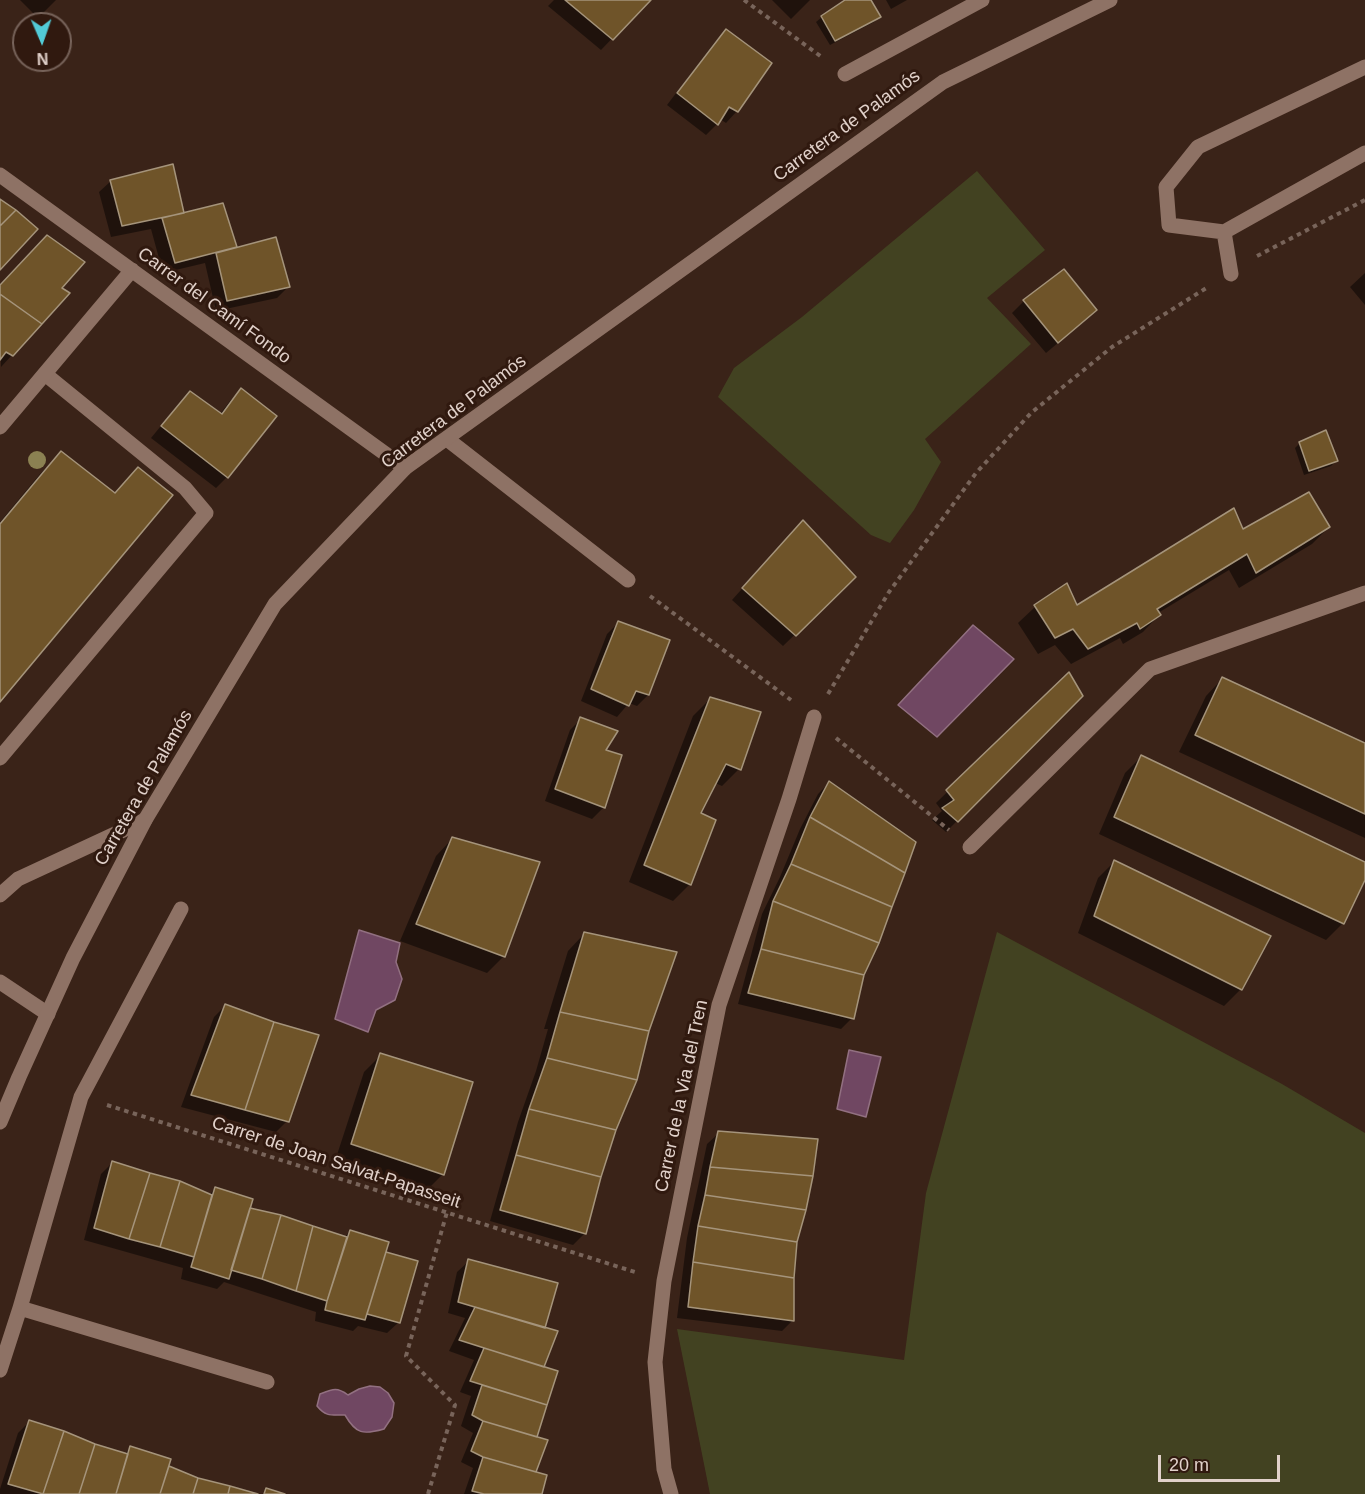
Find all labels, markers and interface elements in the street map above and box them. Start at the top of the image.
north arrow [12,12,72,72]
text: N [37,50,49,67]
street label: Carretera de Palamós [769,66,925,186]
street label: Carrer del Camí Fondo [133,243,295,369]
street label: Carretera de Palamós [377,350,531,474]
street label: Carretera de Palamós [91,706,197,870]
street label: Carrer de la Via del Tren [651,998,713,1194]
street label: Carrer de Joan Salvat-Papasseit [209,1113,463,1213]
scale bar [1161,1443,1282,1481]
text: 20 m [1169,1455,1209,1475]

